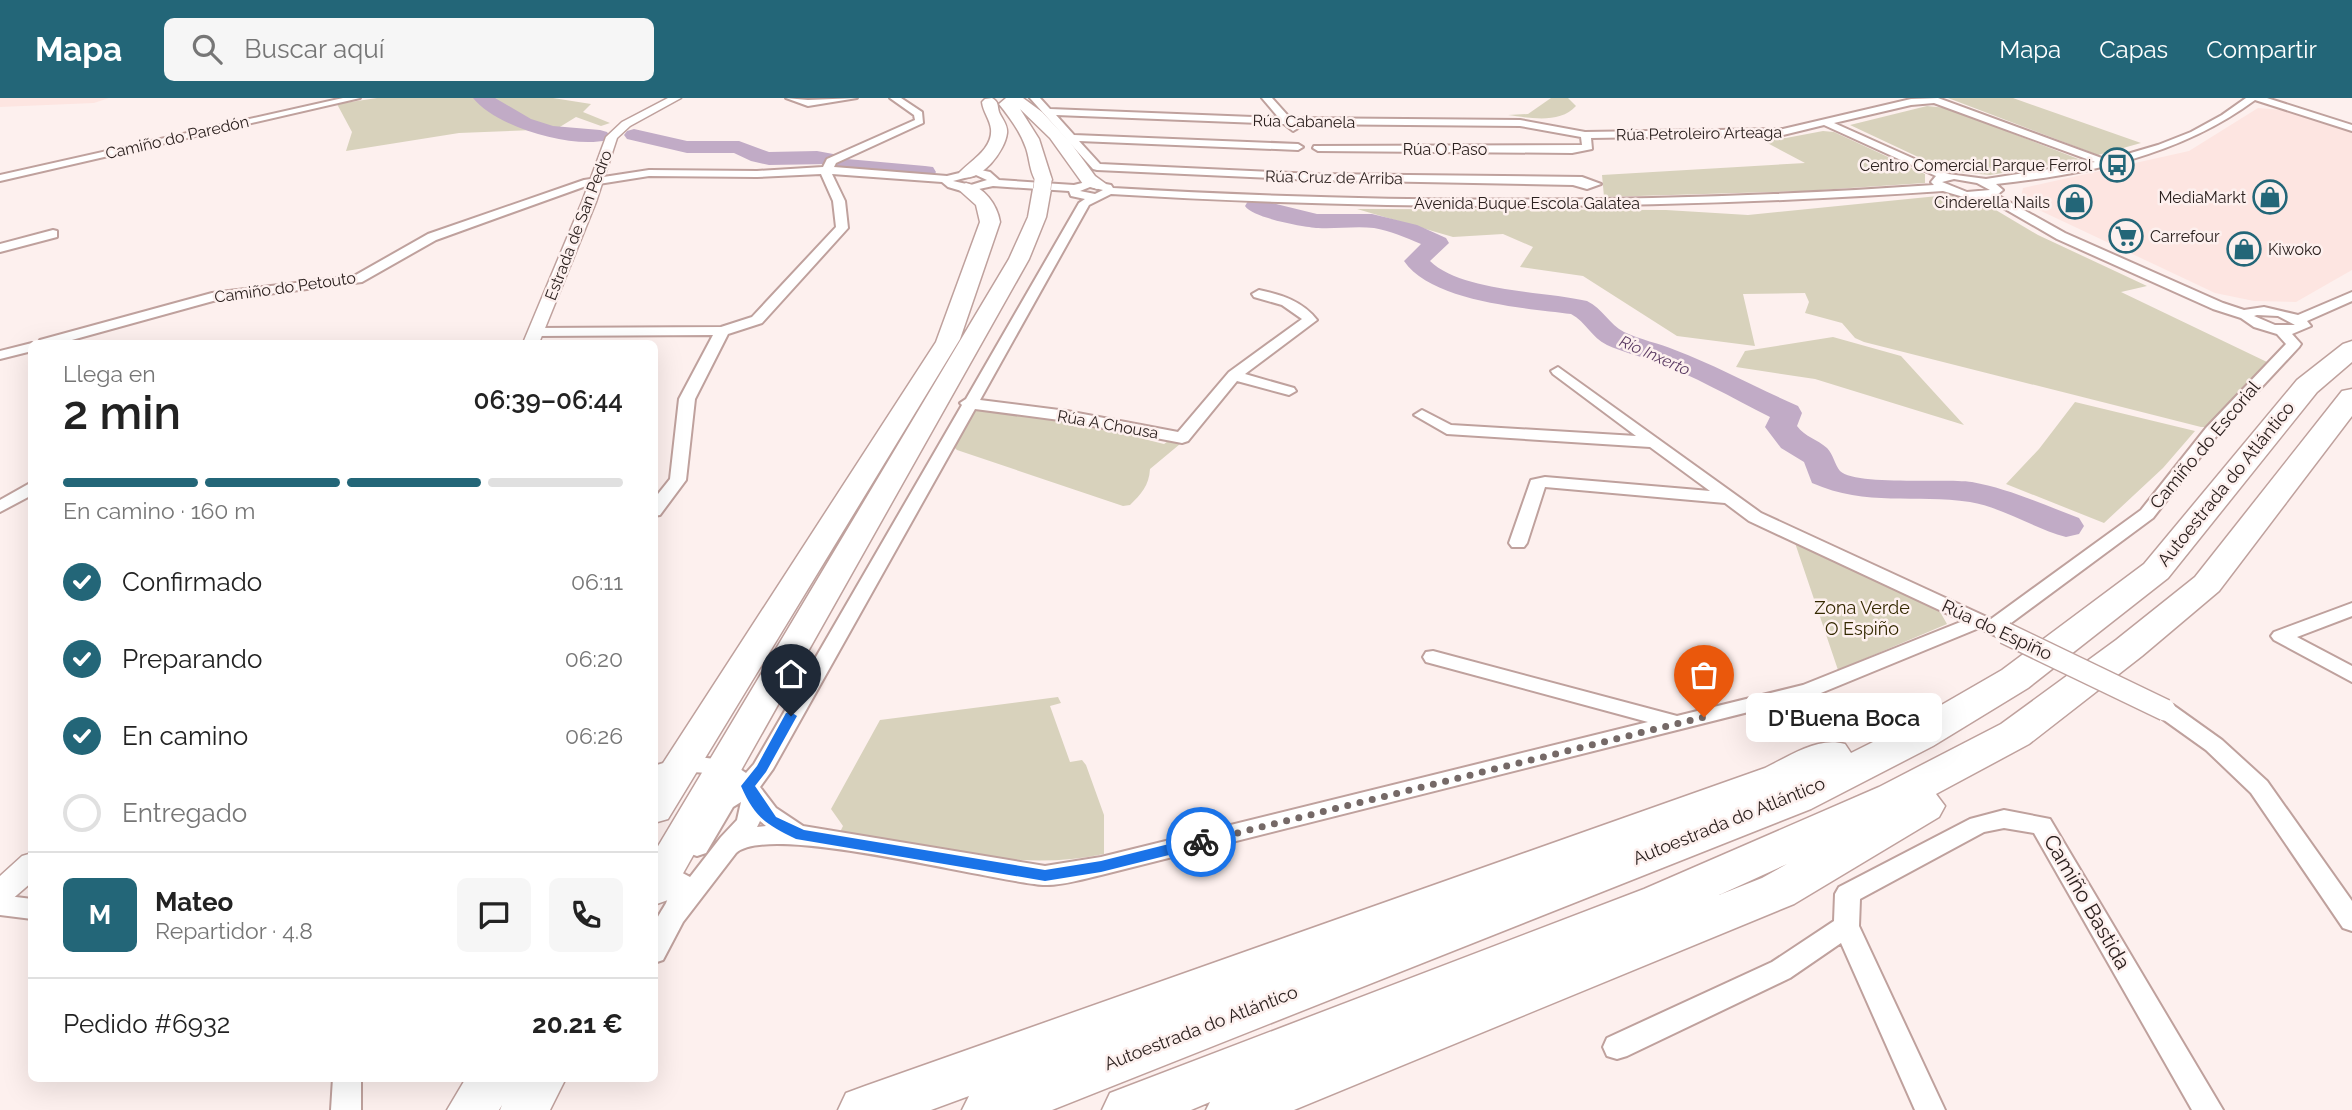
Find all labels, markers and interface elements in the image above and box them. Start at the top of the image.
search box [164,18,654,81]
text: Mapa [35,30,122,69]
icon: search [188,30,226,68]
text: Buscar aquí [244,34,384,64]
text: Mapa [1999,35,2061,64]
text: Capas [2099,35,2168,64]
text: Compartir [2206,35,2317,64]
street label: Rúa Cabanela [1252,111,1356,132]
street label: Camiño do Paredón [104,112,251,163]
street label: Rúa Petroleiro Arteaga [1616,123,1782,144]
street label: Rúa O Paso [1403,140,1487,159]
bus stop icon: Centro Comercial Parque Ferrol [2098,146,2136,184]
street label: Estrada de San Pedro [541,147,616,303]
place label: Centro Comercial Parque Ferrol [1859,156,2093,175]
street label: Rúa Cruz de Arriba [1265,167,1403,188]
shop icon: MediaMarkt [2251,178,2289,216]
shop icon: Cinderella Nails [2056,183,2094,221]
place label: MediaMarkt [2158,188,2247,207]
place label: Cinderella Nails [1934,193,2050,212]
street label: Avenida Buque Escola Galatea [1414,194,1640,213]
supermarket icon: Carrefour [2107,217,2145,255]
place label: Carrefour [2150,227,2220,246]
shop icon: Kiwoko [2225,230,2263,268]
place label: Kiwoko [2268,240,2322,259]
street label: Camiño do Petouto [213,268,357,307]
water label: Río Inxerto [1617,332,1693,379]
text: Llega en [63,360,156,387]
street label: Camiño do Escorial [2145,377,2264,513]
text: 06:39–06:44 [474,385,623,415]
text: 2 min [63,386,181,440]
street label: Autoestrada do Atlántico [2153,397,2299,570]
street label: Rúa A Chousa [1056,406,1160,443]
text: En camino · 160 m [63,497,255,524]
icon: check [63,563,101,601]
text: Confirmado [122,567,262,597]
text: 06:11 [571,568,623,595]
street label: Rúa do Espiño [1939,595,2056,664]
park label: Zona Verde O Espiño [1814,597,1910,639]
icon: check [63,640,101,678]
text: Preparando [122,644,262,674]
pin [761,644,821,716]
text: 06:20 [565,645,623,672]
pin [1674,645,1734,717]
icon: home [772,655,810,693]
icon: bag [1685,656,1723,694]
callout: D'Buena Boca [1746,692,1942,742]
text: D'Buena Boca [1768,704,1920,731]
icon: check [63,717,101,755]
text: En camino [122,721,248,751]
text: 06:26 [565,722,623,749]
street label: Autoestrada do Atlántico [1630,772,1828,869]
text: Entregado [122,798,247,828]
courier [1166,807,1236,877]
icon: bike [1182,823,1220,861]
street label: Camiño Bastida [2039,830,2136,974]
button: chat [457,878,531,952]
button: phone [549,878,623,952]
text: Mateo [155,887,233,917]
text: M [89,900,111,930]
text: Repartidor · 4.8 [155,917,313,944]
street label: Autoestrada do Atlántico [1101,981,1301,1074]
text: Pedido #6932 [63,1009,230,1039]
text: 20.21 € [532,1009,623,1039]

